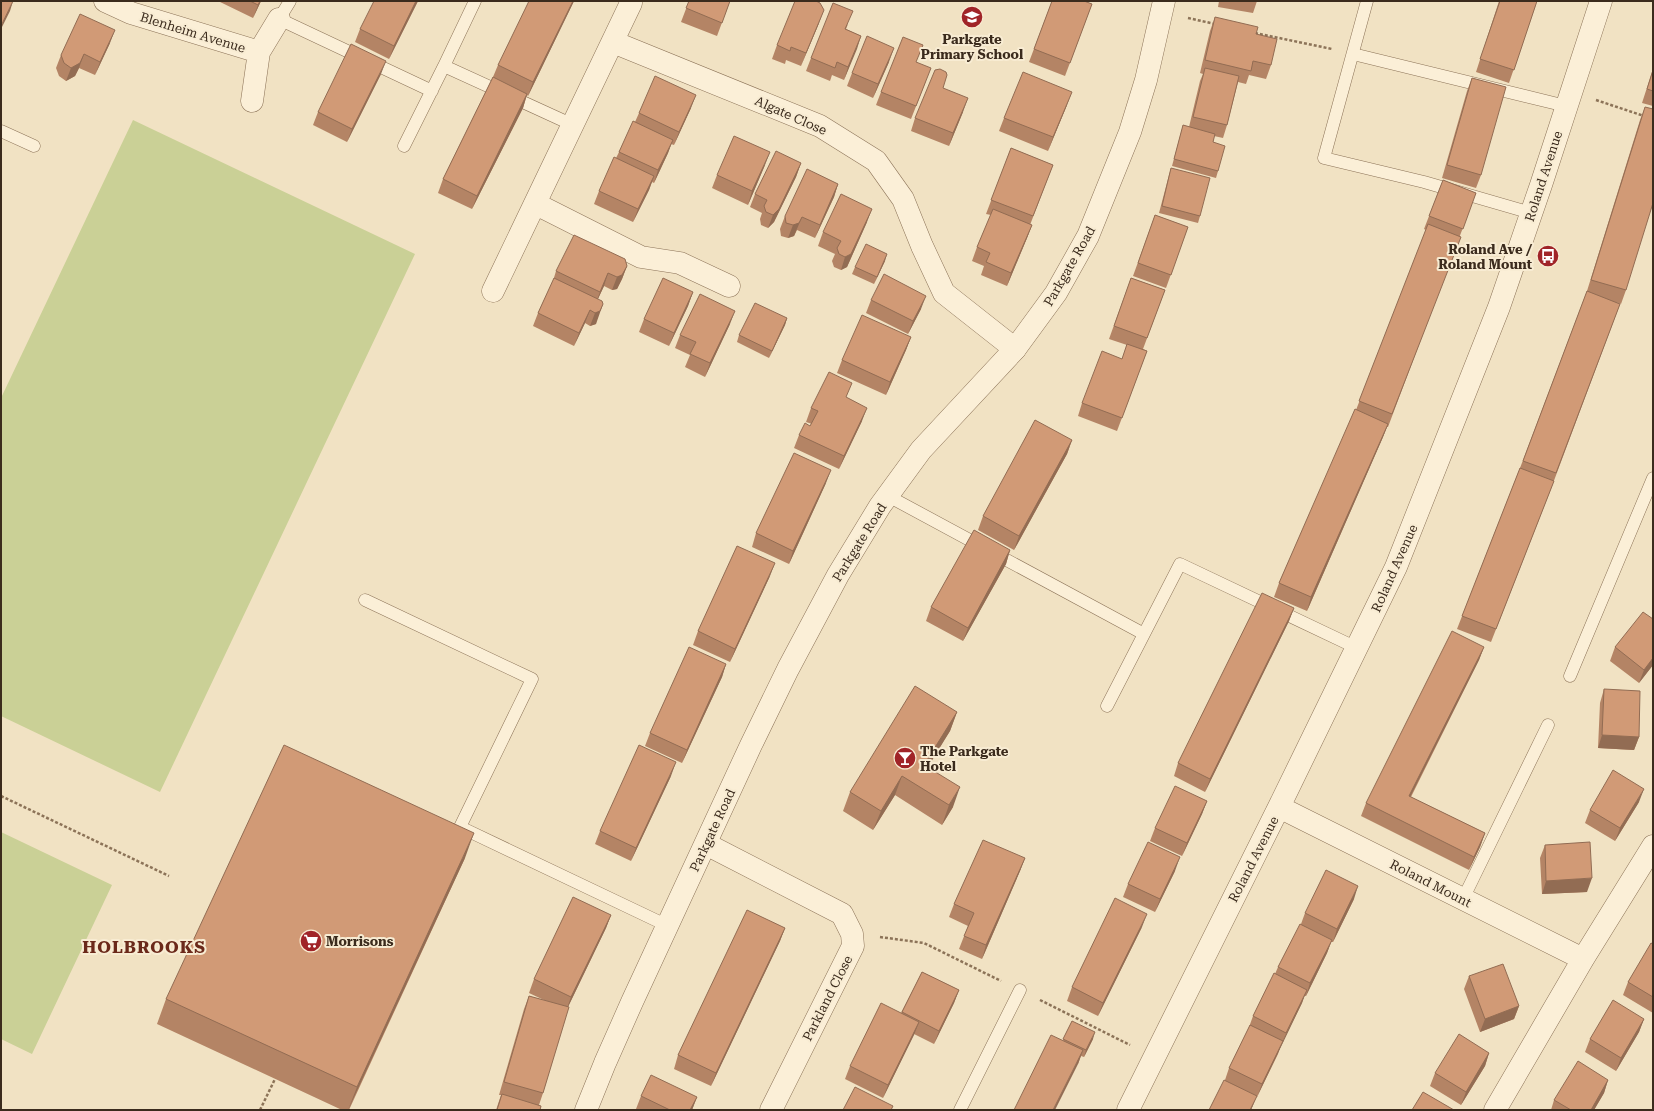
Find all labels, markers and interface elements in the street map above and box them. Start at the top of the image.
school or university icon: Parkgate Primary School [959,4,985,30]
street label: Blenheim Avenue [138,9,247,56]
place label: Parkgate Primary School [921,32,1024,62]
street label: Algate Close [753,93,829,138]
street label: Roland Avenue [1522,129,1565,223]
street label: Parkgate Road [1041,223,1099,309]
place label: Roland Ave / Roland Mount [1438,242,1533,272]
bus stop icon: Roland Ave / Roland Mount [1535,243,1561,269]
street label: Parkgate Road [829,500,890,584]
street label: Roland Avenue [1368,522,1421,614]
place label: The Parkgate Hotel [920,744,1009,774]
bar icon: The Parkgate Hotel [892,745,918,771]
street label: Parkgate Road [687,786,738,874]
street label: Roland Avenue [1225,814,1282,905]
street label: Roland Mount [1388,856,1474,911]
supermarket icon: Morrisons [298,928,324,954]
place label: Morrisons [326,934,394,949]
district label: HOLBROOKS [82,937,206,957]
street label: Parkland Close [799,953,855,1043]

